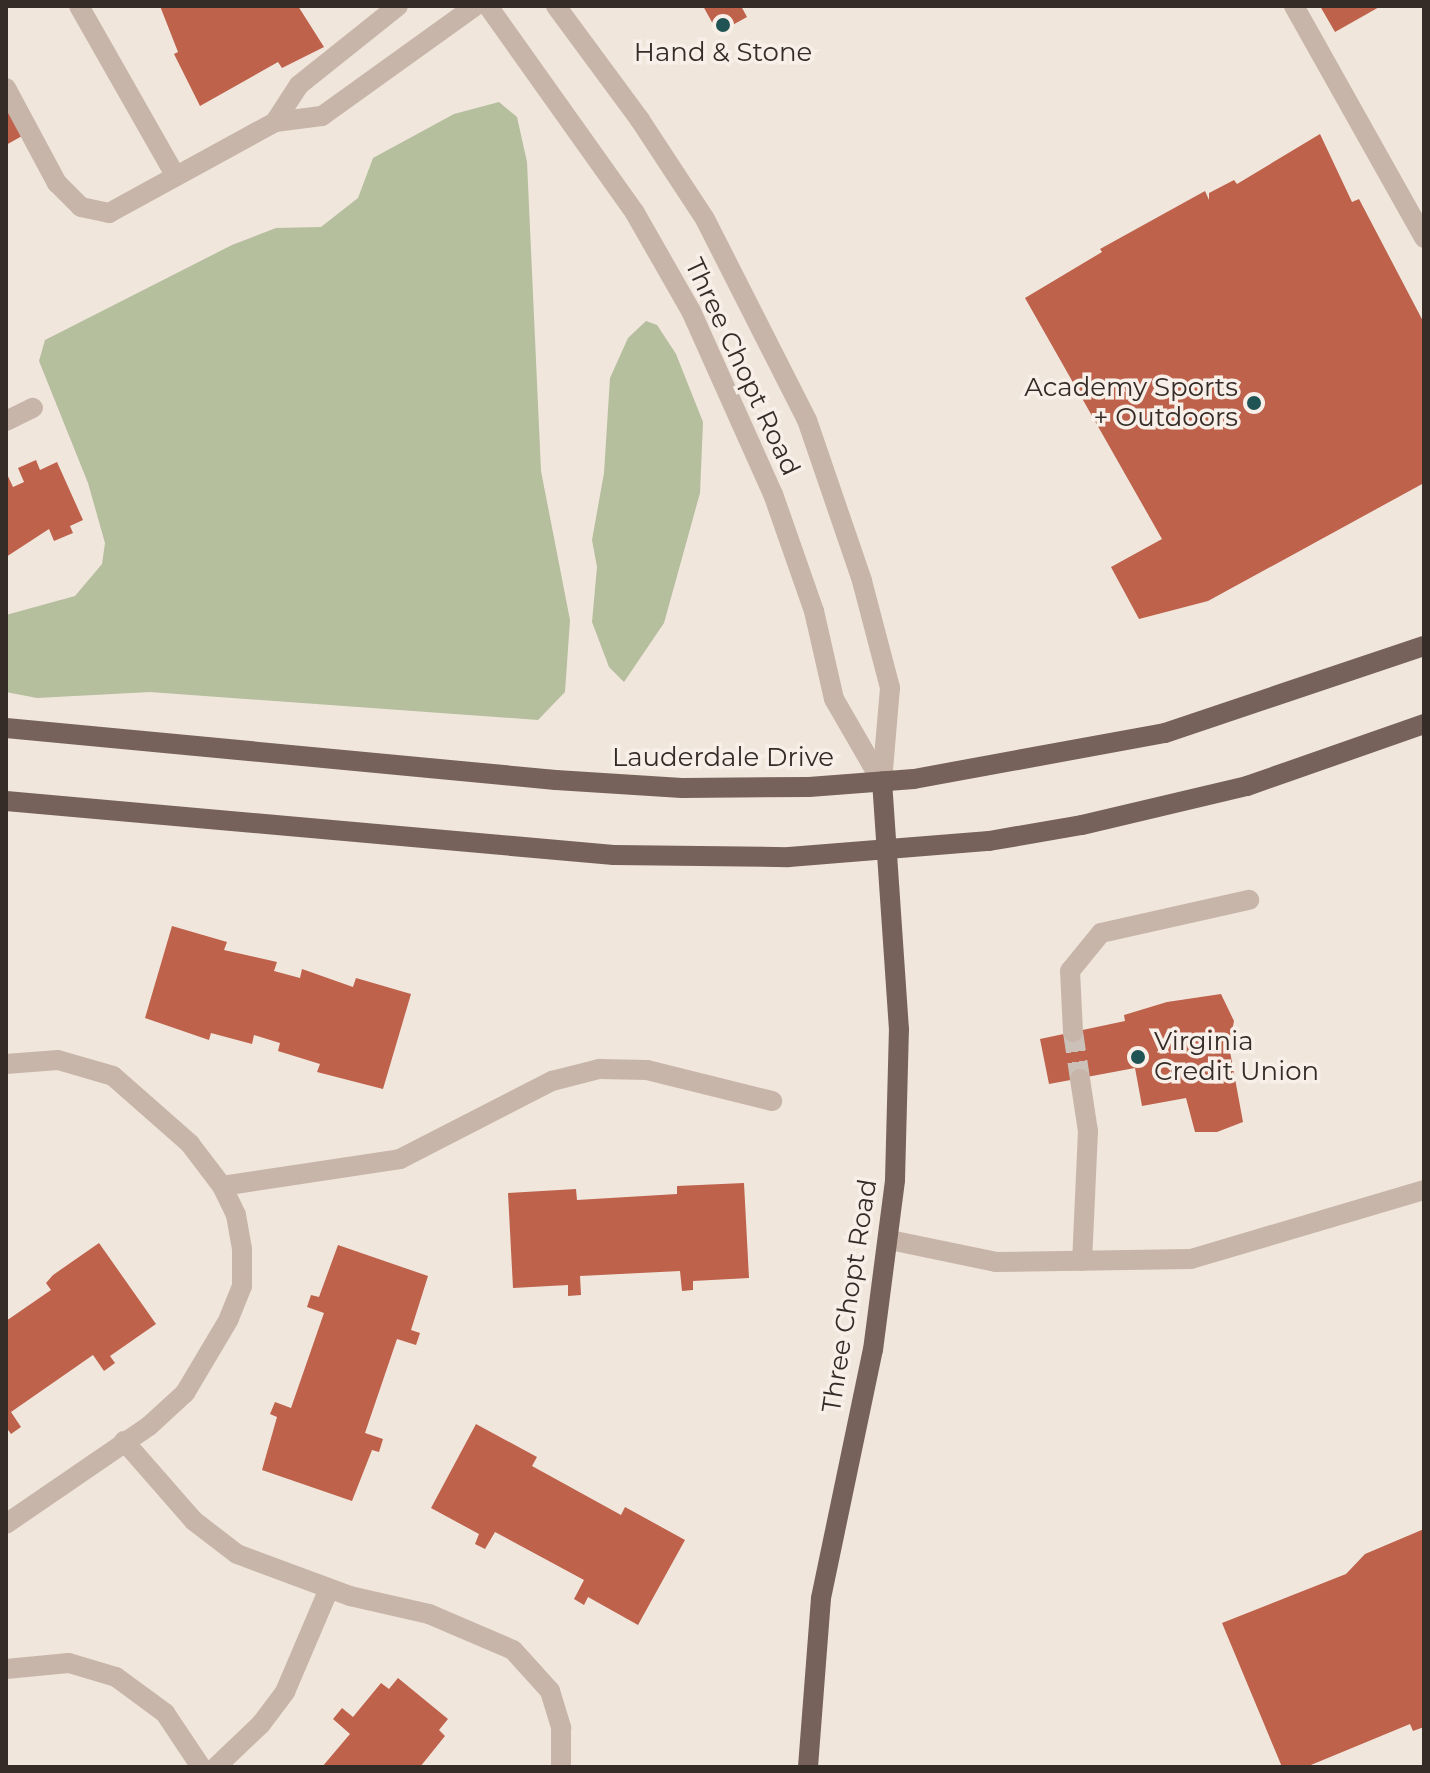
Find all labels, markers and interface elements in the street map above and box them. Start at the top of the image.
marker: Hand & Stone [714,16,732,34]
place label: Hand & Stone [634,37,812,69]
street label: Three Chopt Road [678,253,806,481]
place label: Academy Sports + Outdoors [1024,372,1238,434]
marker: Academy Sports + Outdoors [1245,394,1263,412]
street label: Lauderdale Drive [612,742,834,774]
place label: Virginia Credit Union [1154,1026,1319,1088]
marker: Virginia Credit Union [1129,1048,1147,1066]
street label: Three Chopt Road [816,1177,884,1415]

